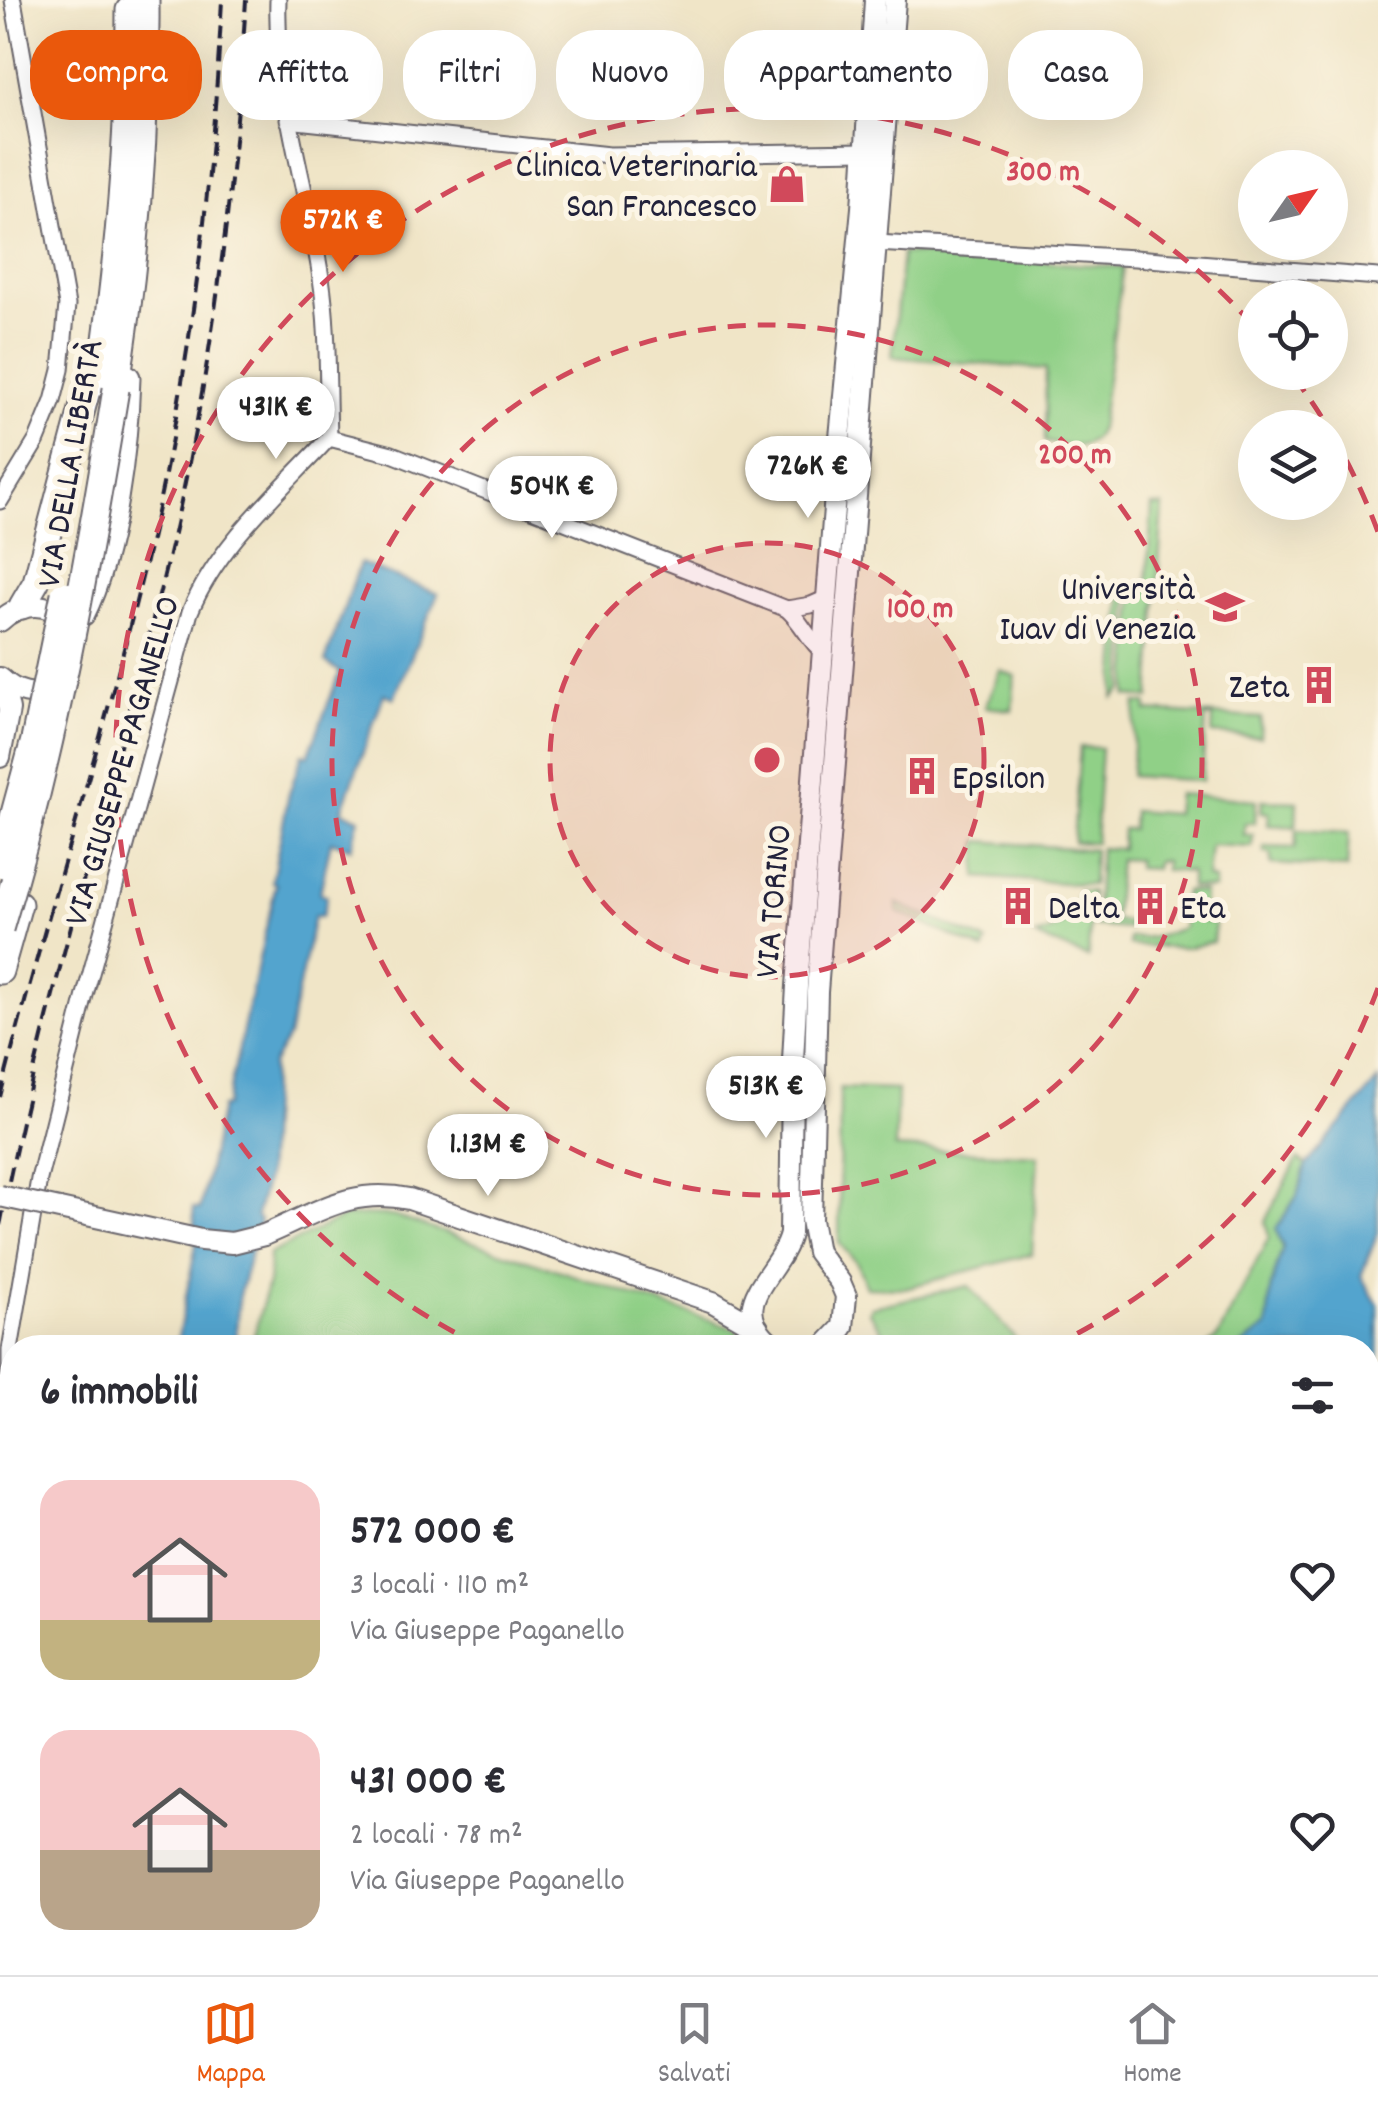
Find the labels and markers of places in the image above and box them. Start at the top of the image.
place label: Clinica Veterinaria San Francesco [516,144,758,234]
shop icon: Clinica Veterinaria San Francesco [766,163,808,205]
pin: 572K € [262,190,424,275]
pin: 431K € [195,377,357,462]
pin: 726K € [727,436,889,521]
pin: 504K € [471,456,633,541]
place label: Università Iuav di Venezia [999,567,1196,657]
school or university icon: Università Iuav di Venezia [1204,586,1246,628]
building icon: Zeta [1298,664,1340,706]
place label: Zeta [1229,665,1290,715]
centre of rings [749,742,785,778]
building icon: Epsilon [901,755,943,797]
place label: Epsilon [952,756,1045,806]
building icon: Delta [997,885,1039,927]
building icon: Eta [1129,885,1171,927]
place label: Delta [1048,886,1120,936]
place label: Eta [1180,886,1226,936]
pin: 513K € [685,1056,847,1141]
pin: 1.13M € [396,1114,580,1199]

